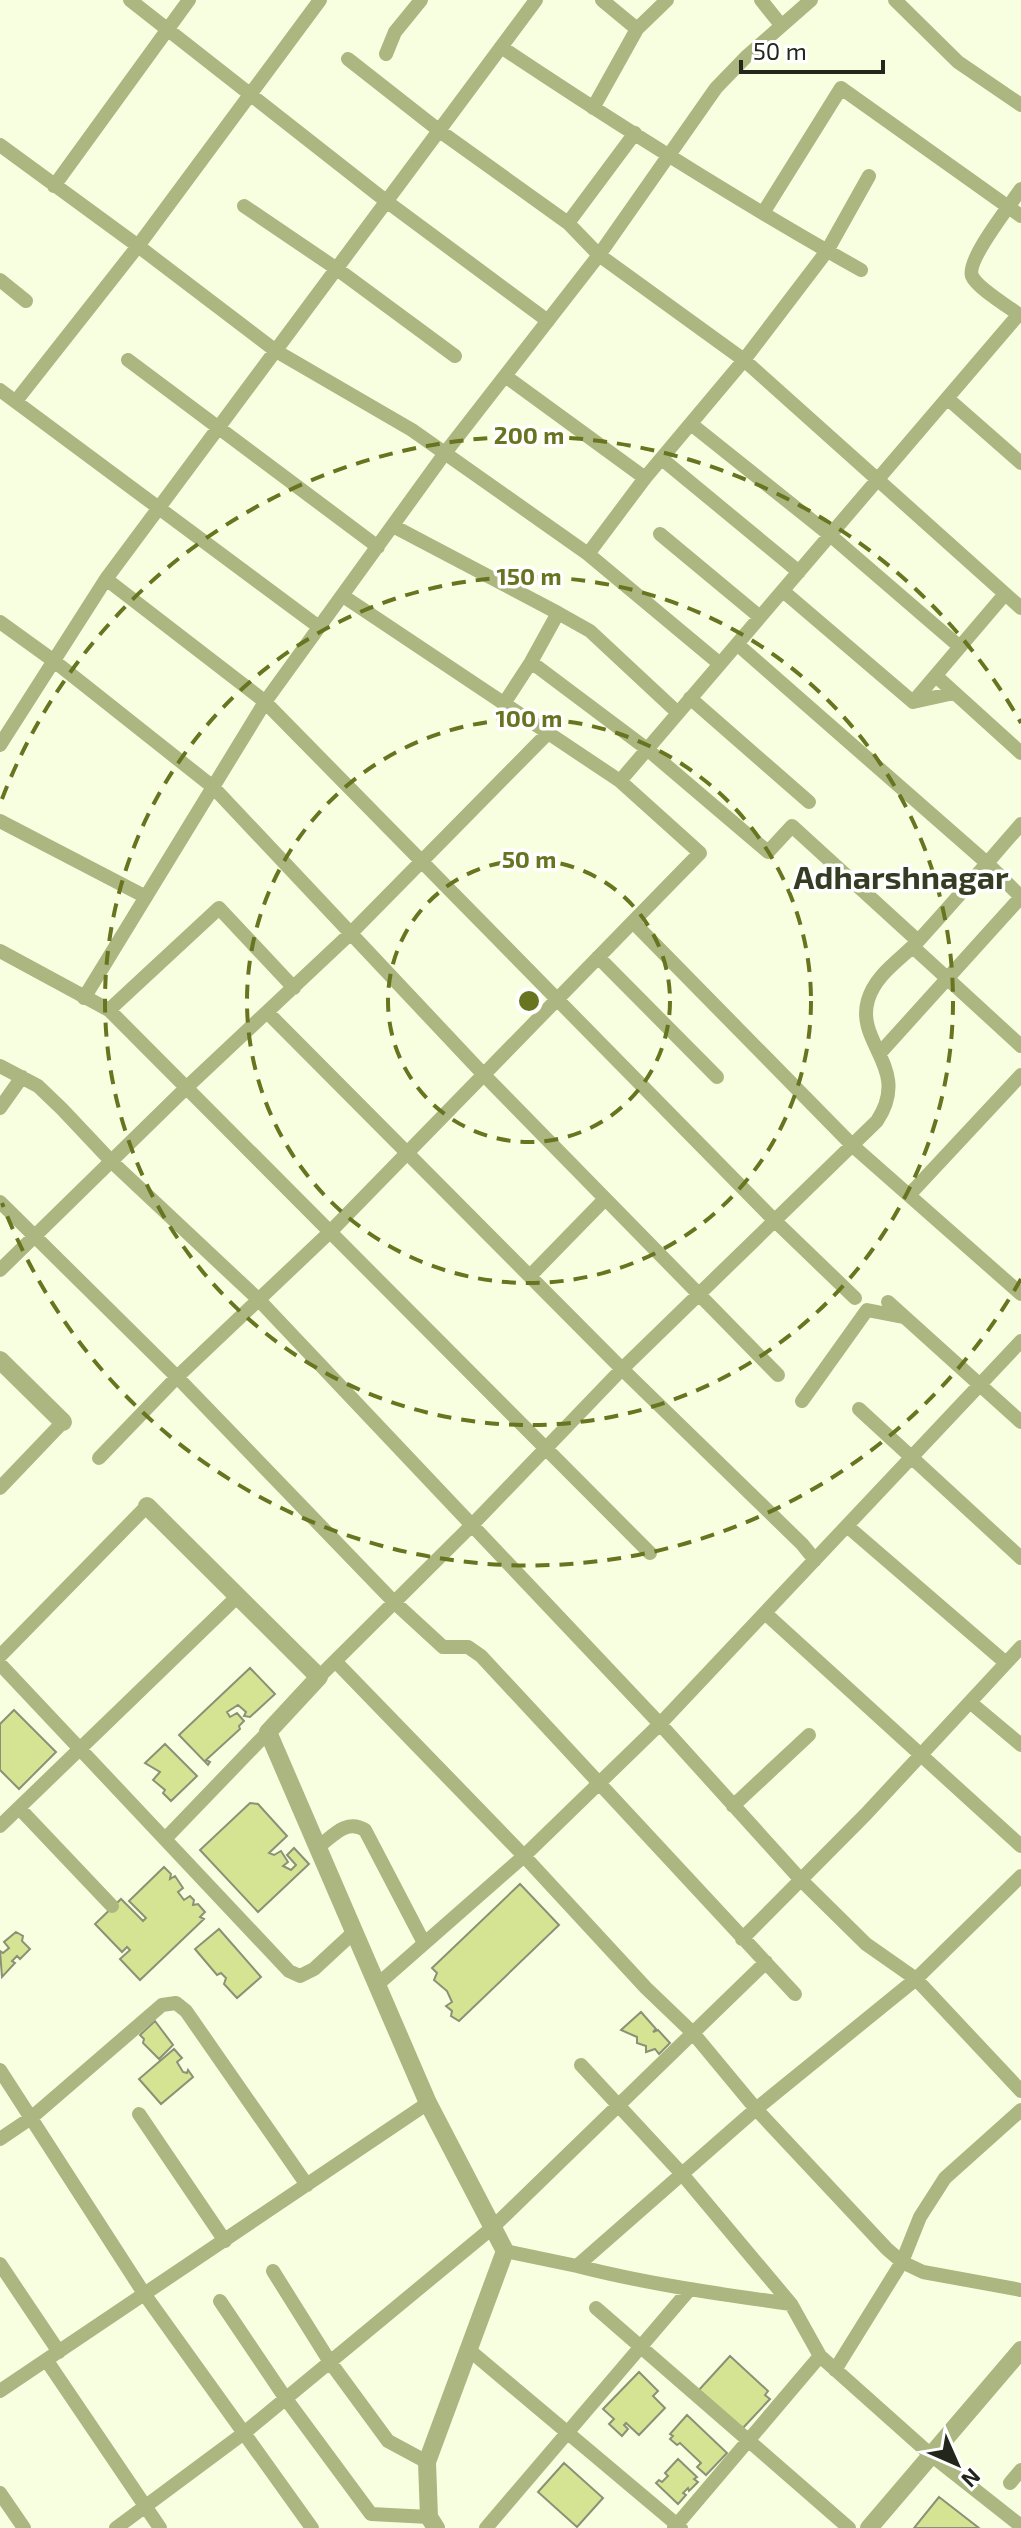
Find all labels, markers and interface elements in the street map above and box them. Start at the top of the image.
scale bar [741,24,883,74]
text: 50 m [753,36,807,65]
text: 200 m [494,420,564,449]
text: 150 m [496,561,562,590]
text: 100 m [496,703,562,732]
text: 50 m [502,844,556,873]
district label: Adharshnagar [793,857,1009,895]
centre of rings [515,987,543,1015]
north arrow [917,2424,997,2504]
text: N [957,2464,987,2494]

